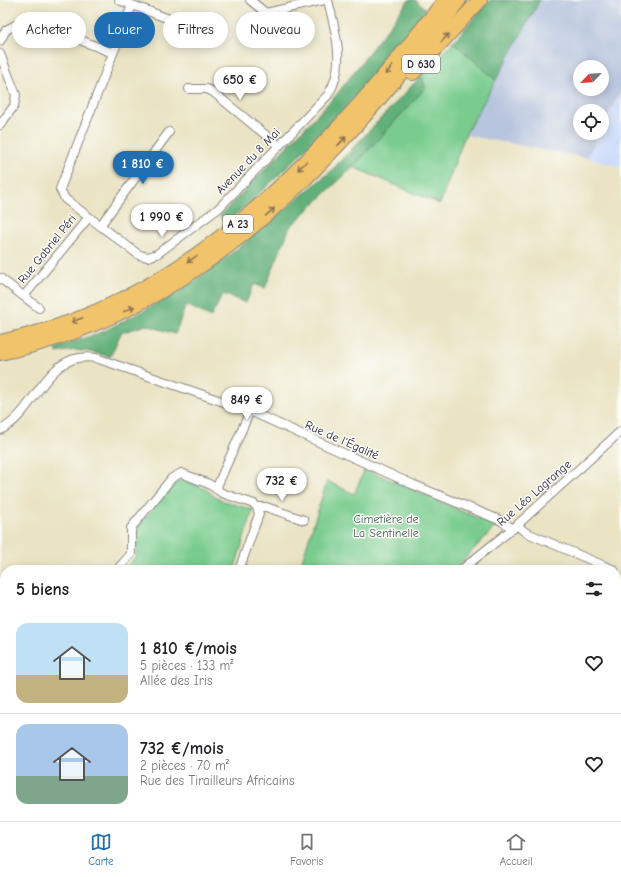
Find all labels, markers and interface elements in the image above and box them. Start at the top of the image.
chip: Acheter [12,12,86,48]
chip: Louer [94,12,155,48]
chip: Filtres [163,12,228,48]
chip: Nouveau [236,12,315,48]
one-way arrow [440,33,449,43]
road number: D 630 [402,55,440,73]
north arrow [573,60,609,96]
map controls [573,60,609,140]
one-way arrow [385,65,394,75]
pin: 650 € [212,67,268,101]
text: 650 € [223,72,257,87]
button: locate [573,104,609,140]
street label: Avenue du 8 Mai [213,125,283,197]
one-way arrow [337,136,347,146]
pin: 1 810 € [106,151,180,185]
text: 1 810 € [122,156,164,171]
one-way arrow [297,161,307,171]
pin: 1 990 € [125,204,199,238]
one-way arrow [265,207,276,216]
text: 1 990 € [140,209,184,224]
street label: Rue Gabriel Péri [15,212,79,286]
road number: A 23 [223,215,253,233]
one-way arrow [186,255,197,263]
one-way arrow [123,305,135,313]
one-way arrow [72,316,84,324]
pin: 849 € [219,387,275,421]
text: 849 € [230,392,264,407]
street label: Rue de l'Égalité [303,418,381,462]
street label: Rue Léo Lagrange [494,457,574,529]
pin: 732 € [254,468,310,502]
text: 732 € [266,473,298,488]
park label: Cimetière de La Sentinelle [353,512,419,540]
icon: filters [583,578,605,600]
text: 5 biens [16,580,69,599]
icon: home [48,639,96,687]
text: 1 810 €/mois [140,639,237,658]
icon: heart [583,652,605,674]
text: 5 pièces · 133 m² [140,658,234,673]
text: Allée des Iris [140,673,212,688]
text: 732 €/mois [140,739,223,758]
icon: home [48,740,96,788]
icon: heart [583,753,605,775]
text: 2 pièces · 70 m² [140,758,229,773]
text: Rue des Tirailleurs Africains [140,773,294,788]
tab: Carte [88,831,113,868]
tab: Favoris [290,831,323,868]
tab: Accueil [500,831,533,868]

